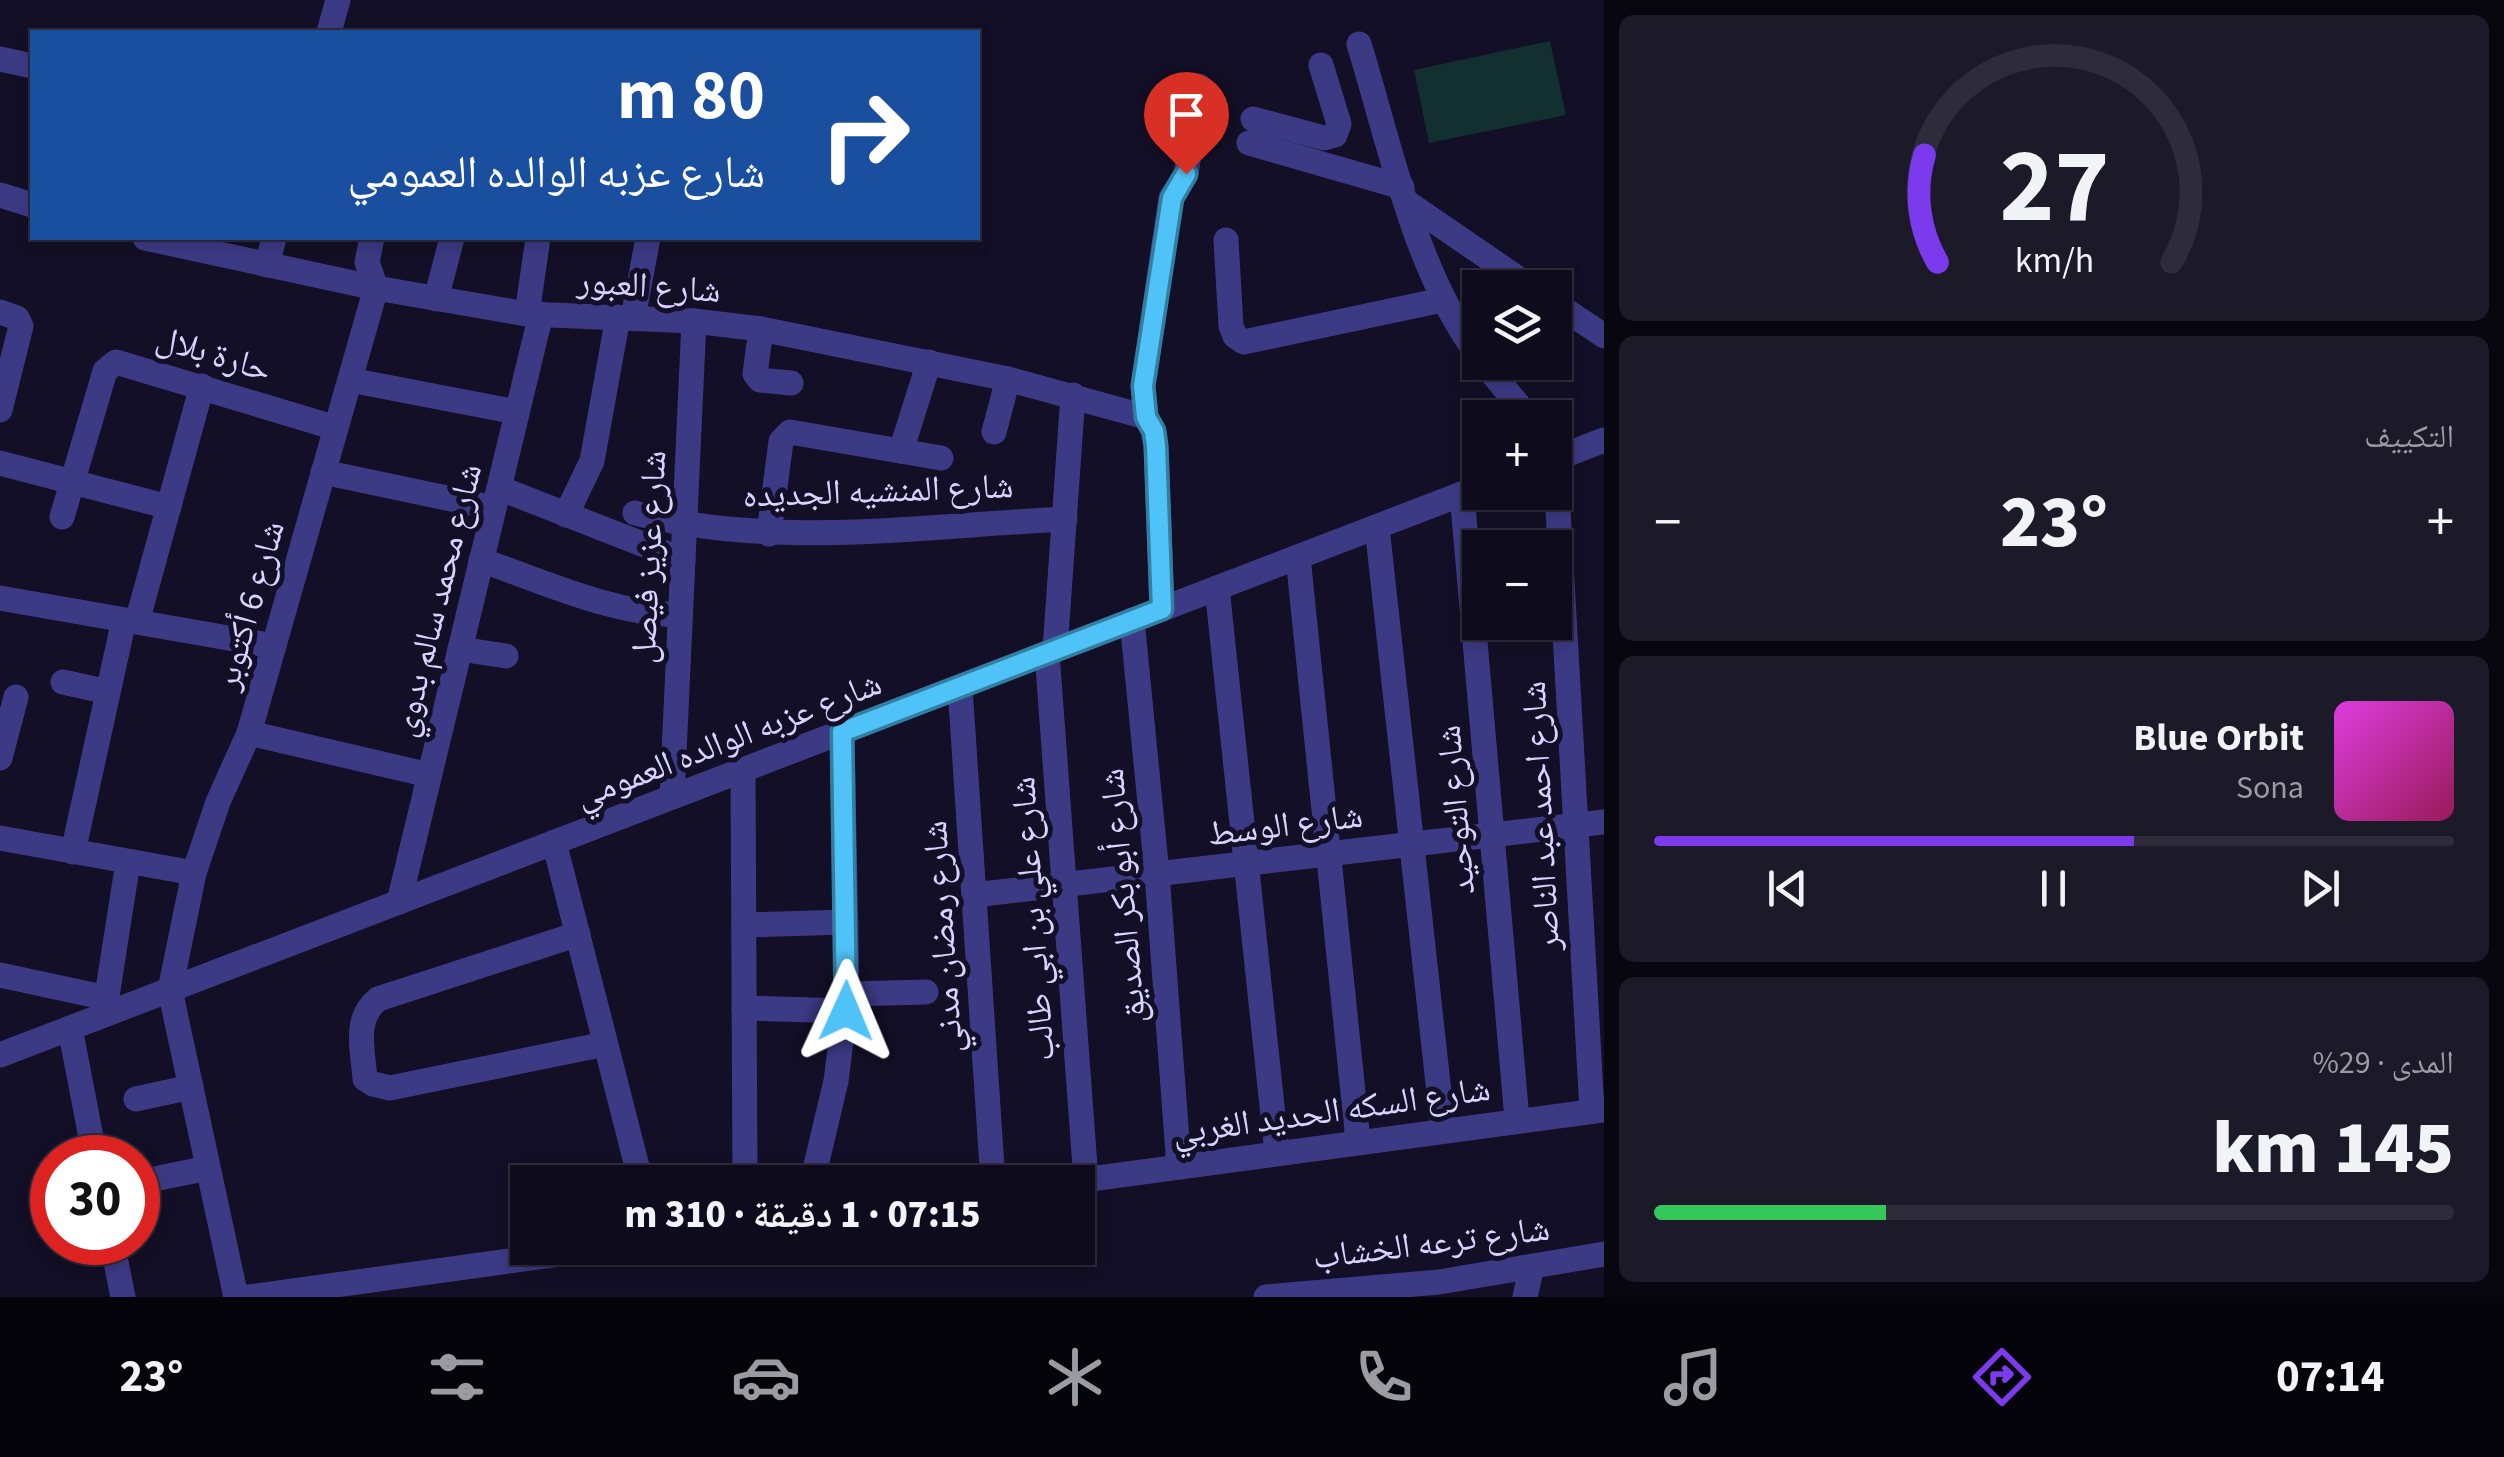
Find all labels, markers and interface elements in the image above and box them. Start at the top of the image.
text: 80 m [617,46,765,146]
icon: right [800,70,930,200]
pin [1144,72,1229,175]
icon: arrive [1159,87,1214,142]
text: 27 [1999,114,2109,262]
text: شارع عزبه الوالده العمومي [348,141,765,205]
text: km/h [2014,235,2094,286]
street label: شارع العبور [574,256,722,316]
map controls [1462,270,1572,640]
button: layers [1462,270,1572,380]
street label: حارة بلال [150,313,277,395]
button: + [1462,400,1572,510]
text: التكييف [2364,414,2454,460]
street label: شارع عزيز فيصل [618,449,680,665]
street label: شارع محمد سالم بدوي [379,458,497,743]
street label: شارع المنشيه الجديده [742,461,1014,521]
text: 23° [2000,469,2108,576]
text: − [1654,484,1681,562]
text: + [2427,484,2454,562]
street label: شارع 6 أكتوبر [202,515,298,697]
button: − [1462,530,1572,640]
street label: شارع عزبه الوالده العمومي [568,658,890,823]
street label: شارع احمد عبد الناصر [1509,680,1573,953]
text: Blue Orbit [2133,711,2304,765]
street label: شارع التوحيد [1424,723,1488,897]
text: Sona [2236,765,2304,811]
street label: شارع أبو بكر الصديق [1087,766,1159,1025]
street label: شارع علي بن ابي طالب [998,775,1070,1063]
street label: شارع الوسط [1205,791,1366,859]
street label: شارع رمضان مدني [910,819,978,1055]
icon: previous [1760,861,1815,916]
icon: pause [2026,861,2081,916]
icon: next [2293,861,2348,916]
position arrow [794,959,898,1063]
text: المدى · 29% [2312,1040,2454,1086]
street label: شارع السكه الحديد الغربي [1169,1064,1494,1160]
text: 145 km [2212,1095,2454,1202]
speed limit sign: 30 [30,1135,160,1265]
text: 07:15 · 1 دقيقة · 310 m [625,1188,980,1242]
street label: شارع ترعه الخشاب [1310,1204,1552,1282]
icon: filters [422,1342,492,1412]
icon: car [731,1342,801,1412]
icon: climate [1040,1342,1110,1412]
icon: phone [1349,1342,1419,1412]
icon: music [1658,1342,1728,1412]
icon: directions [1967,1342,2037,1412]
text: 23° [119,1345,183,1409]
text: 07:14 [2276,1345,2385,1409]

